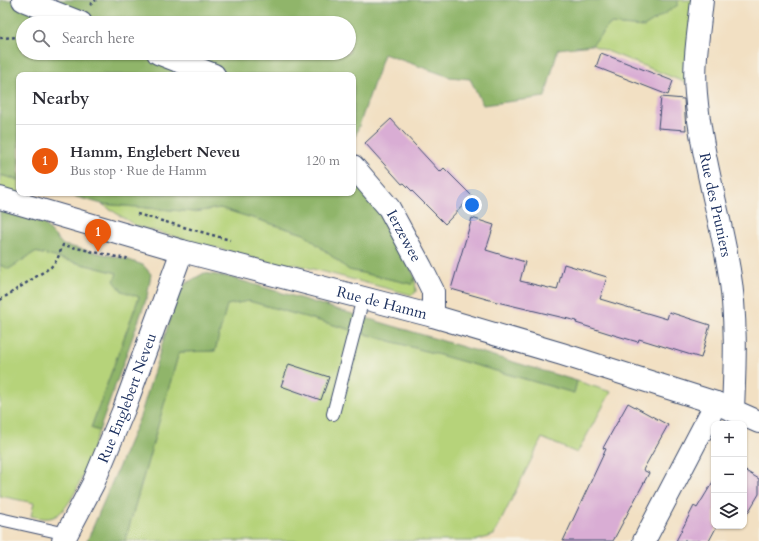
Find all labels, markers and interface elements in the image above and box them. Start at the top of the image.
search box [16,16,356,60]
icon: search [30,27,52,49]
text: Search here [62,28,135,48]
text: Nearby [32,87,89,110]
text: Hamm, Englebert Neveu [70,142,240,162]
street label: Rue des Pruniers [695,151,736,259]
text: 1 [42,152,48,170]
text: 120 m [306,152,340,170]
text: Bus stop · Rue de Hamm [70,162,207,180]
your location [462,195,482,215]
street label: Ierzewee [382,206,426,266]
pin: 1 [85,219,111,252]
street label: Rue de Hamm [334,281,430,324]
street label: Rue Englebert Neveu [93,330,161,466]
map controls [711,421,747,529]
button: + [711,421,747,457]
button: − [711,457,747,493]
button: layers [711,493,747,529]

